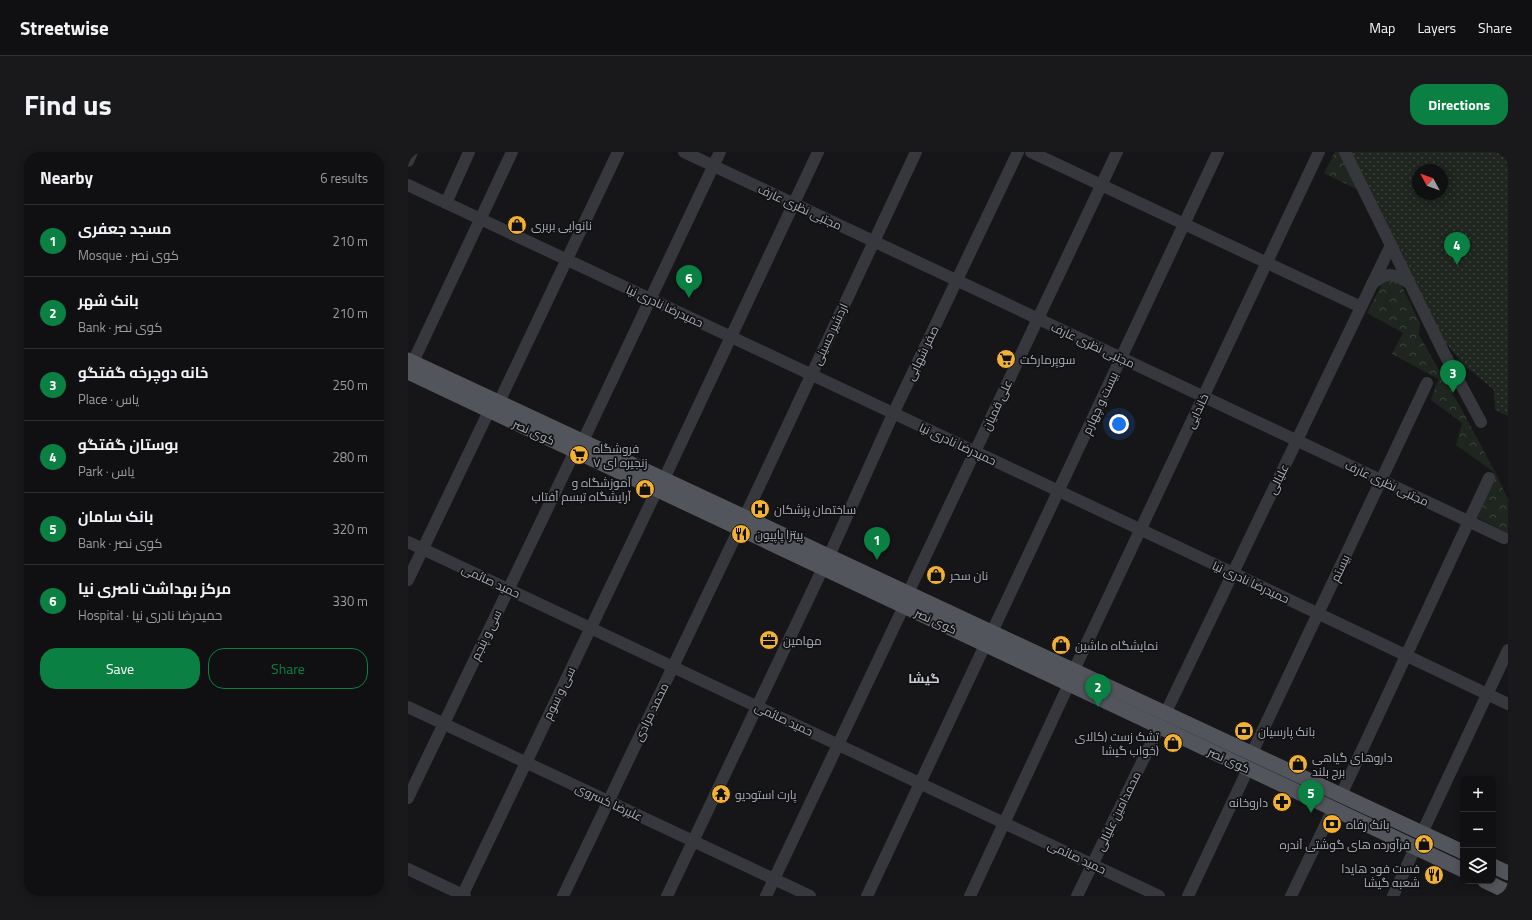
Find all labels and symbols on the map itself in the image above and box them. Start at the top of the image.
north arrow [1412,164,1448,200]
street label: مجتبی نظری عارف [755,179,845,235]
shop icon: نانوایی بربری [506,214,528,236]
place label: نانوایی بربری [531,216,592,235]
pin: 4 [1444,232,1470,265]
pin: 6 [676,265,702,298]
street label: حمیدرضا نادری نیا [623,280,707,332]
street label: اردشیر حسینی [807,300,853,368]
street label: مجتبی نظری عارف [1048,317,1138,373]
street label: صفر شهابی [901,322,943,384]
supermarket icon: سوپرمارکت [995,348,1017,370]
place label: سوپرمارکت [1020,350,1075,369]
pin: 3 [1440,360,1466,393]
street label: بیست و چهارم [1077,368,1123,438]
street label: علی قمیان [977,376,1017,434]
street label: خاندایی [1181,390,1213,432]
street label: کوی نصر [509,414,558,450]
your location [1109,414,1129,434]
street label: حمیدرضا نادری نیا [916,418,1000,470]
place label: فروشگاه زنجیره ای ۷ [593,439,648,472]
supermarket icon: فروشگاه زنجیره ای ۷ [568,444,590,466]
street label: مجتبی نظری عارف [1342,455,1432,511]
street label: علیالی [1262,461,1294,497]
place label: آموزشگاه و آرایشگاه تبسم آفتاب [532,473,632,506]
shop icon: آموزشگاه و آرایشگاه تبسم آفتاب [634,478,656,500]
hospital icon: ساختمان پزشکان [749,498,771,520]
place label: ساختمان پزشکان [774,500,856,519]
restaurant icon: پیتزا پاپیون [730,523,752,545]
place label: پیتزا پاپیون [755,525,804,544]
pin: 1 [864,527,890,560]
street label: بیستم [1325,551,1355,585]
street label: حمیدرضا نادری نیا [1209,556,1293,608]
street label: حمید صائمی [459,559,523,603]
shop icon: نان سحر [925,564,947,586]
place label: نان سحر [949,566,988,585]
street label: کوی نصر [911,603,960,639]
street label: سی و پنجم [466,606,506,664]
office icon: مهامین [758,629,780,651]
place label: مهامین [783,631,822,650]
shop icon: نمایشگاه ماشین [1050,634,1072,656]
place label: نمایشگاه ماشین [1075,636,1158,655]
street label: سی و سوم [538,663,580,723]
district label: گیشا [908,668,940,688]
pin: 2 [1085,674,1111,707]
street label: محمد مرادی [629,679,673,745]
street label: حمید صائمی [752,697,816,741]
bank icon: بانک پارسیان [1233,720,1255,742]
place label: بانک پارسیان [1258,722,1315,741]
place label: تشک زست (کالای خواب گیشا) [1075,727,1160,760]
shop icon: تشک زست (کالای خواب گیشا) [1162,732,1184,754]
street label: کوی نصر [1204,742,1253,778]
place label: داروهای گیاهی برج بلند [1312,748,1393,781]
shop icon: داروهای گیاهی برج بلند [1287,753,1309,775]
street label: محمدامین علیالی [1090,768,1146,854]
street label: علیرضا کسروی [572,778,646,826]
pin: 5 [1298,780,1324,813]
temple icon: پارت استودیو [710,783,732,805]
place label: پارت استودیو [735,785,797,804]
pharmacy icon: داروخانه [1271,791,1293,813]
place label: داروخانه [1229,793,1268,812]
bank icon: بانک رفاه [1321,813,1343,835]
place label: بانک رفاه [1346,815,1389,834]
shop icon: فرآورده های گوشتی آندره [1413,833,1435,855]
street label: حمید صائمی [1045,835,1109,879]
place label: فرآورده های گوشتی آندره [1280,835,1410,854]
place label: فست فود هایدا شعبه گیشا [1341,859,1420,892]
restaurant icon: فست فود هایدا شعبه گیشا [1423,864,1445,886]

